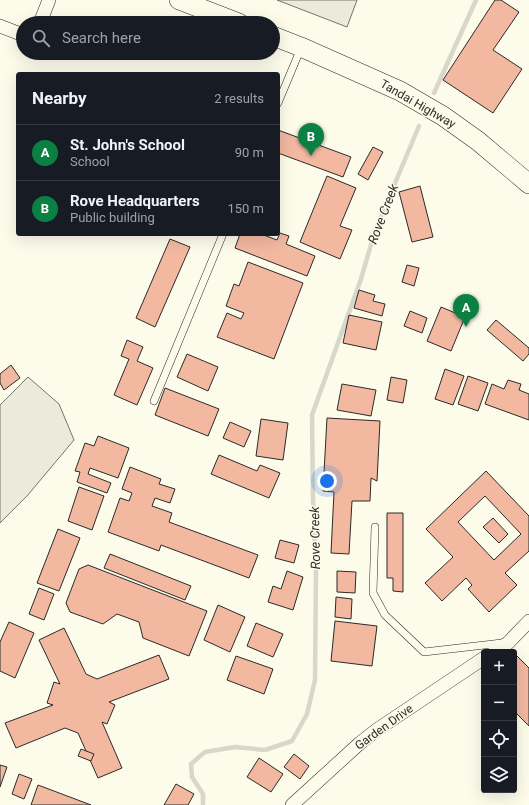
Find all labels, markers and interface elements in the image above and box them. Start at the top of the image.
search box [16,16,280,60]
icon: search [30,27,52,49]
text: Search here [62,29,141,47]
street label: Tandai Highway [378,77,458,131]
text: Nearby [32,88,87,108]
text: 2 results [214,91,264,106]
pin: B [298,123,324,156]
text: St. John's School [70,136,185,154]
text: A [41,145,49,160]
text: 90 m [235,145,264,160]
text: School [70,154,110,169]
water label: Rove Creek [365,181,401,246]
text: Rove Headquarters [70,192,200,210]
text: B [41,201,49,216]
text: 150 m [227,201,264,216]
text: Public building [70,210,155,225]
pin: A [453,294,479,327]
your location [317,471,337,491]
water label: Rove Creek [307,506,323,570]
map controls [481,649,517,793]
button: + [481,649,517,685]
button: − [481,685,517,721]
street label: Garden Drive [352,701,416,753]
button: locate [481,721,517,757]
button: layers [481,757,517,793]

